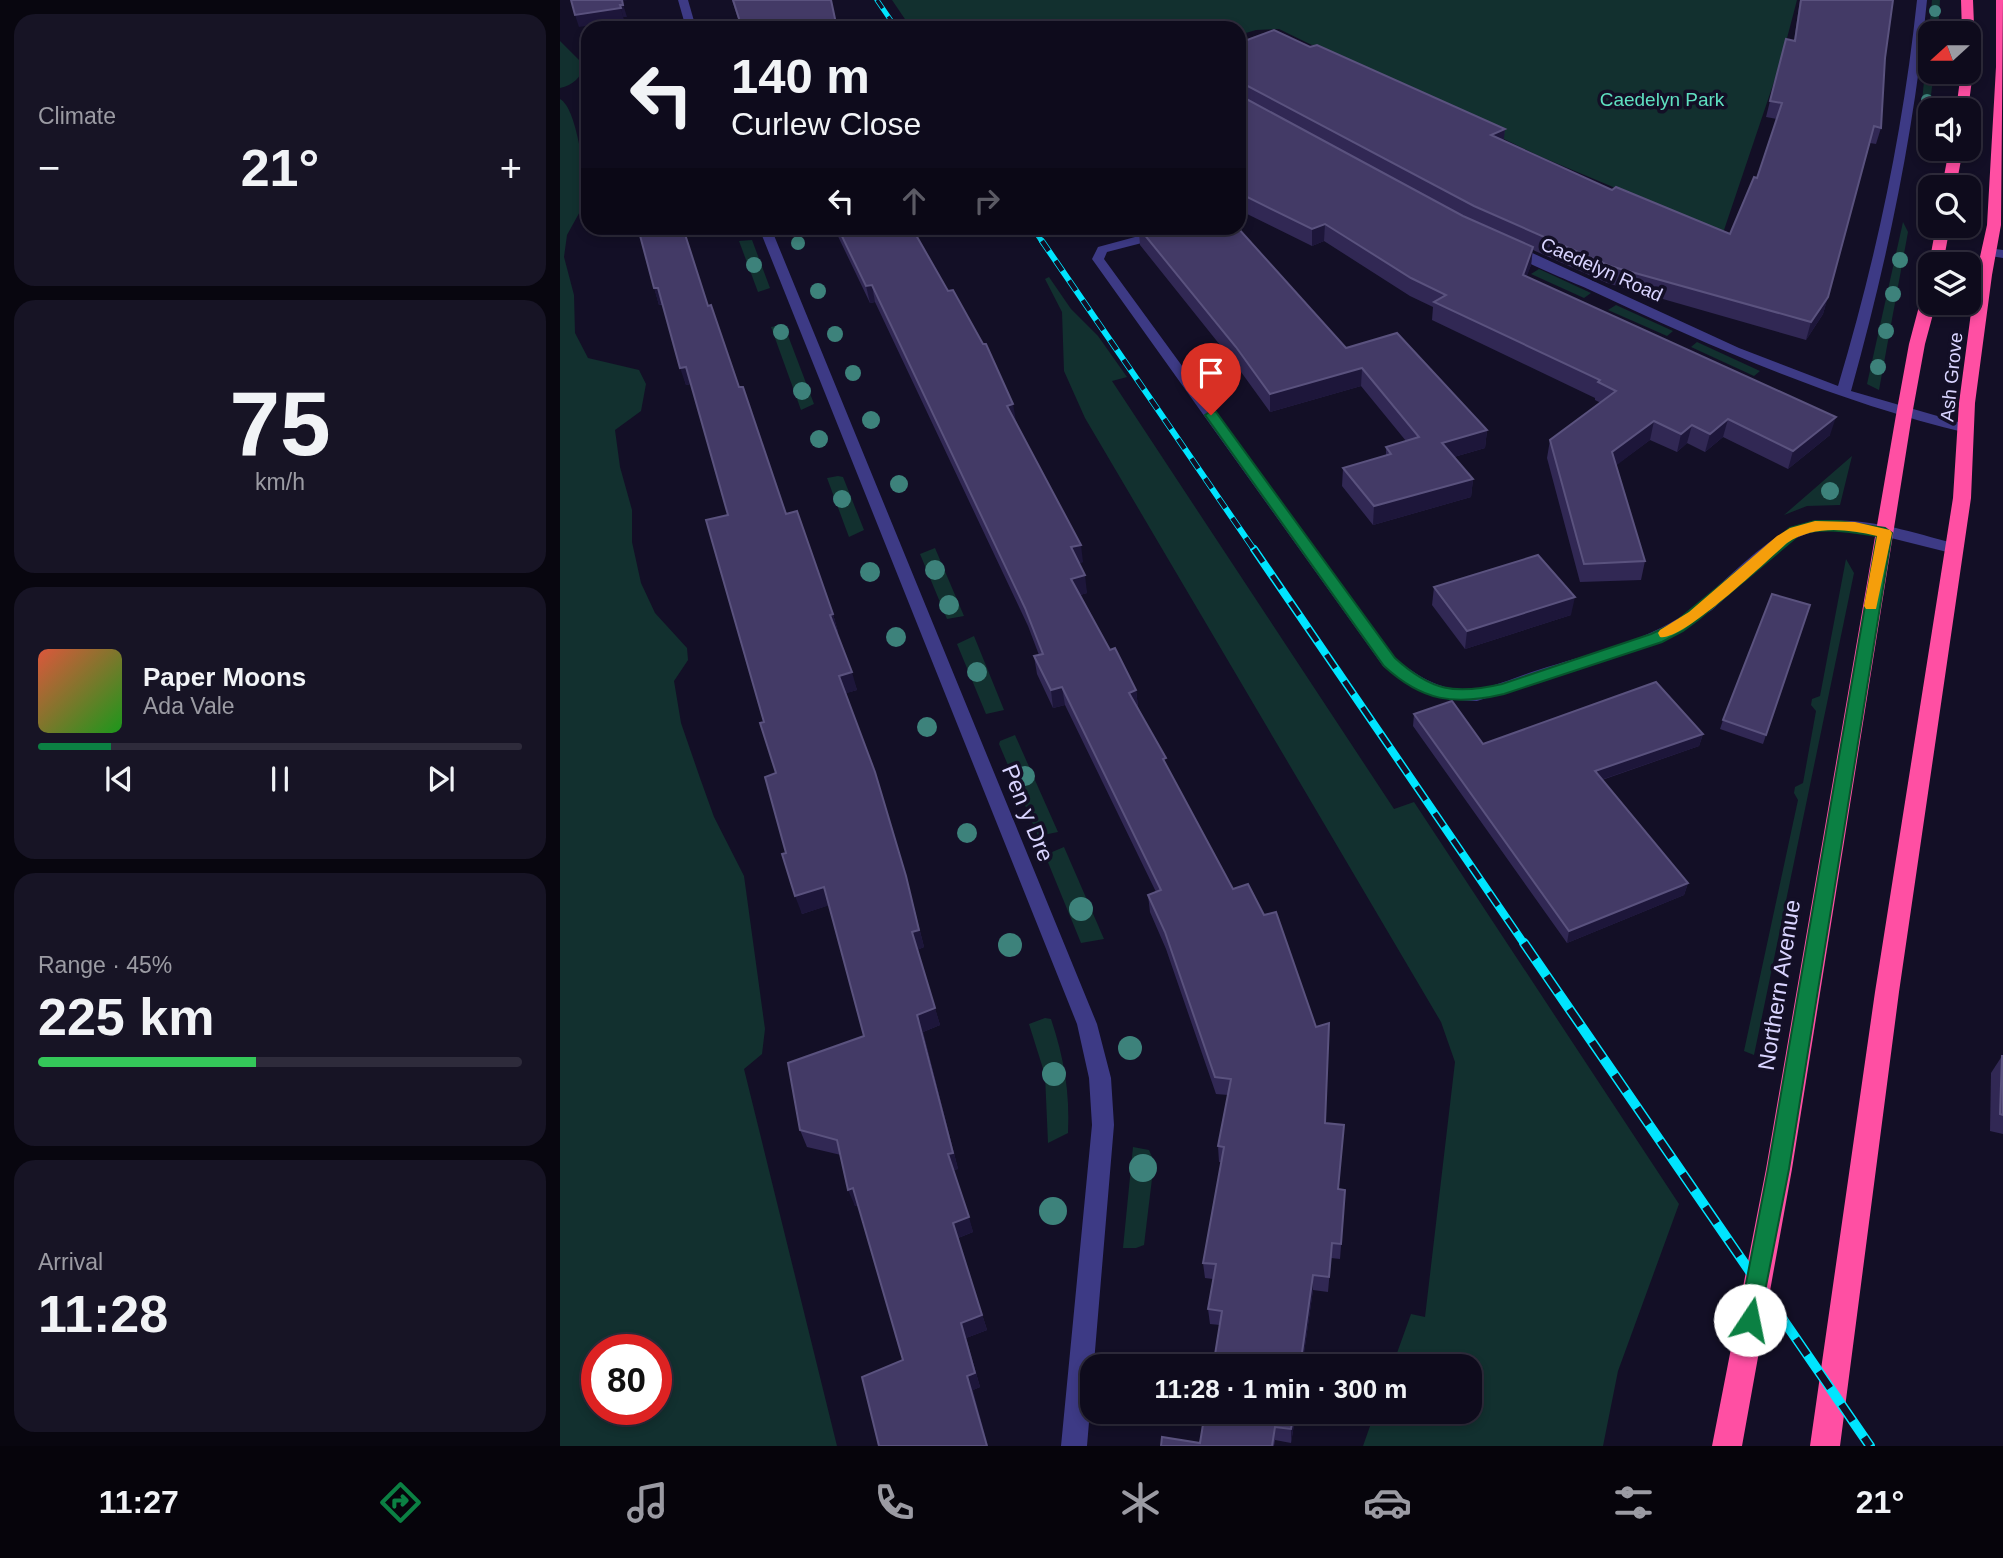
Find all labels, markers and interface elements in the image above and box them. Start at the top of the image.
north arrow [1918,21,1981,84]
map controls [1918,21,1981,315]
icon: left [616,49,707,140]
text: 140 m [731,49,870,103]
park label: Caedelyn Park [1600,89,1725,110]
button: sound [1918,98,1981,161]
text: Climate [38,103,116,129]
text: Curlew Close [731,106,921,142]
text: 21° [241,139,319,197]
text: − [38,147,60,189]
text: + [500,147,522,189]
button: search [1918,175,1981,238]
icon: left [822,182,860,220]
icon: ahead [895,182,933,220]
icon: right [968,182,1006,220]
street label: Caedelyn Road [1538,233,1666,306]
button: layers [1918,252,1981,315]
street label: Ash Grove [1936,331,1967,423]
pin [1181,343,1241,415]
icon: arrive [1192,354,1230,392]
text: 75 [229,373,331,474]
text: km/h [255,469,305,495]
text: Paper Moons [143,662,306,692]
text: Ada Vale [143,693,235,719]
icon: previous [100,760,138,798]
icon: pause [261,760,299,798]
icon: next [422,760,460,798]
street label: Pen y Dre [997,761,1059,865]
street label: Northern Avenue [1753,898,1805,1072]
text: Range · 45% [38,952,172,978]
text: 225 km [38,988,214,1046]
text: Arrival [38,1249,103,1275]
position arrow [1713,1283,1787,1357]
text: 11:28 [38,1285,168,1343]
speed limit sign: 80 [581,1334,672,1425]
text: 11:28 · 1 min · 300 m [1155,1374,1407,1404]
icon: directions [376,1478,425,1527]
icon: music [623,1478,672,1527]
icon: phone [870,1478,919,1527]
icon: climate [1116,1478,1165,1527]
icon: car [1363,1478,1412,1527]
icon: filters [1609,1478,1658,1527]
text: 11:27 [99,1484,179,1520]
text: 21° [1856,1484,1904,1520]

